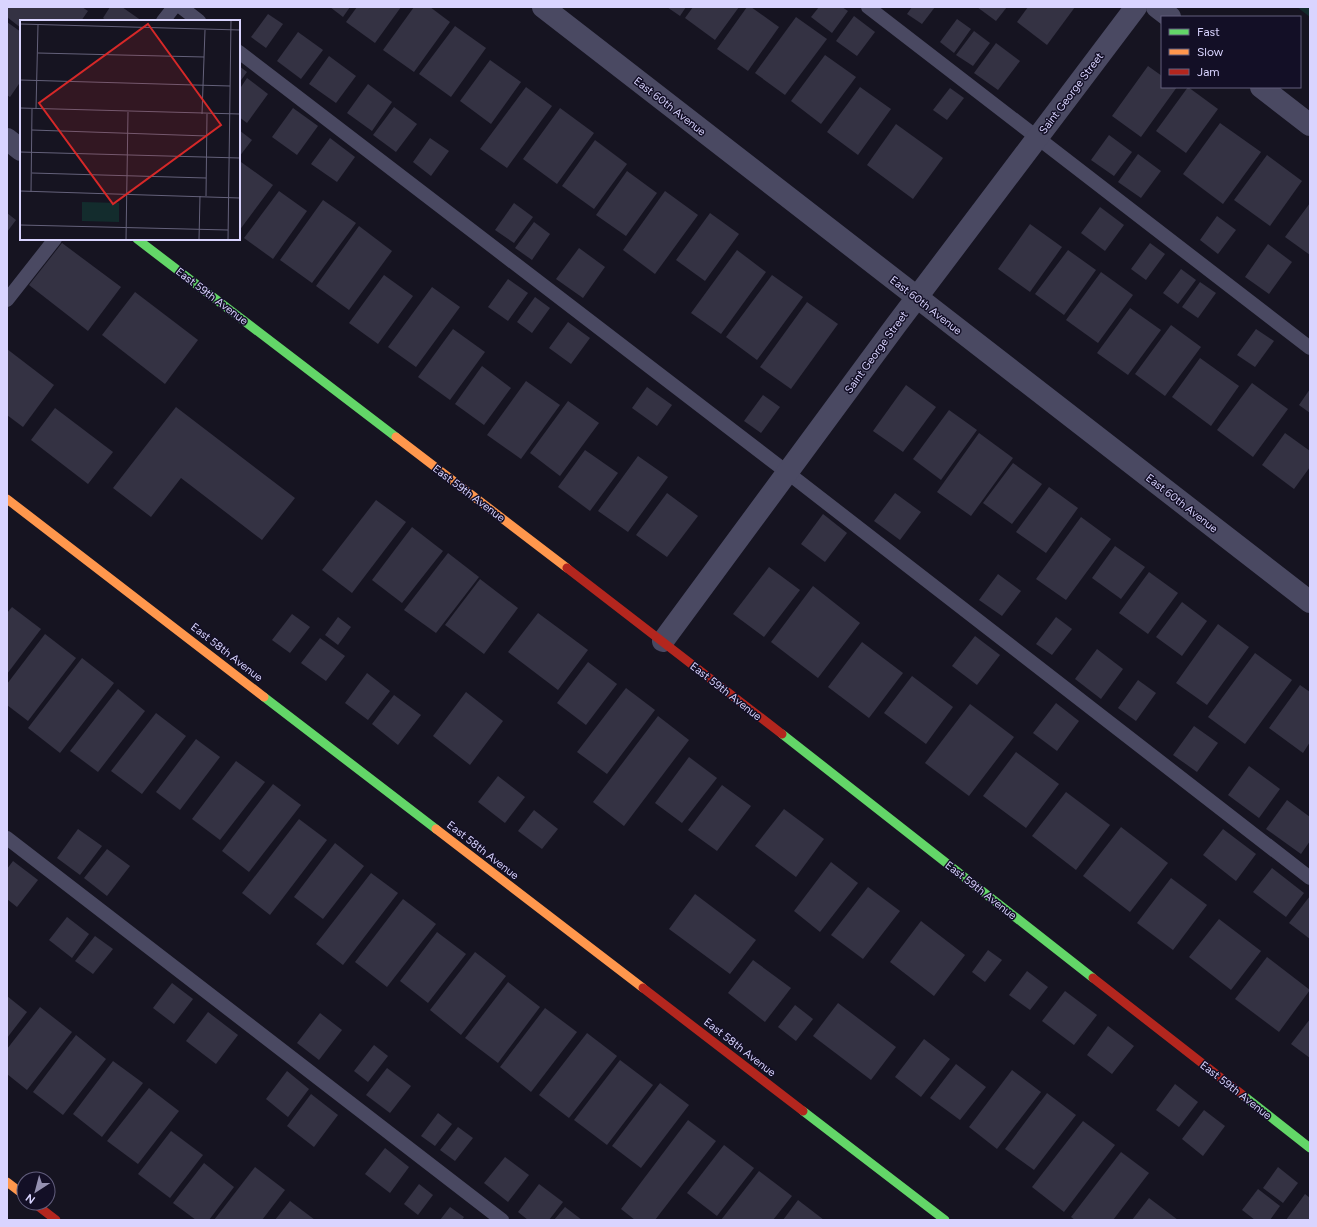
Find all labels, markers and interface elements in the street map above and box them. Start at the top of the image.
legend [1161,16,1301,88]
inset map [20,20,240,240]
text: Fast [1197,25,1220,39]
text: Slow [1197,45,1224,59]
street label: Saint George Street [1037,50,1106,136]
text: Jam [1197,65,1220,79]
street label: East 60th Avenue [631,74,708,138]
street label: East 59th Avenue [173,265,250,328]
street label: East 60th Avenue [887,273,964,337]
street label: Saint George Street [842,309,911,396]
street label: East 59th Avenue [430,462,507,525]
street label: East 60th Avenue [1143,471,1220,535]
street label: East 58th Avenue [188,620,265,684]
street label: East 59th Avenue [687,660,764,723]
street label: East 58th Avenue [444,818,521,882]
street label: East 59th Avenue [942,859,1019,922]
street label: East 58th Avenue [701,1015,778,1079]
street label: East 59th Avenue [1197,1059,1274,1122]
north arrow [16,1171,56,1211]
text: N [23,1191,38,1206]

